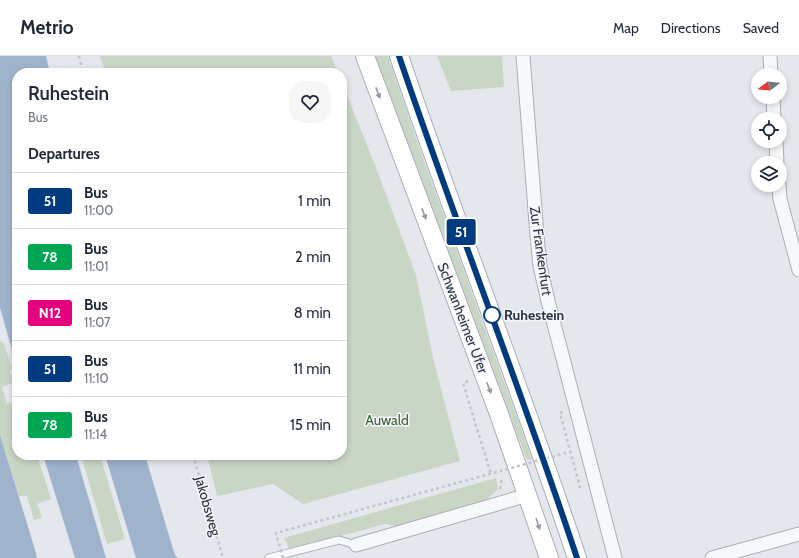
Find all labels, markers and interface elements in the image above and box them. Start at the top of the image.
text: Metrio [20,16,74,39]
text: Map [613,19,639,37]
text: Directions [661,19,721,37]
text: Saved [743,19,779,37]
north arrow [751,68,787,104]
map controls [751,68,787,192]
button: heart [289,81,331,123]
text: Ruhestein [28,82,109,105]
one-way arrow [376,87,382,99]
text: Bus [28,109,48,125]
button: locate [751,112,787,148]
text: Departures [28,145,100,163]
button: layers [751,156,787,192]
text: Bus [84,184,108,202]
text: 51 [44,192,56,210]
text: 1 min [298,192,331,210]
text: 11:00 [84,202,113,218]
street label: Zur Frankenfurt [526,205,556,297]
one-way arrow [421,209,427,221]
line badge: 51 [443,219,479,245]
text: 51 [455,223,467,241]
text: Bus [84,240,108,258]
text: 78 [42,248,58,266]
text: 2 min [295,248,331,266]
text: 11:01 [84,258,109,274]
street label: Schwanheimer Ufer [434,260,493,377]
text: Bus [84,296,108,314]
text: N12 [39,304,61,322]
text: 8 min [294,304,331,322]
marker: Ruhestein [483,306,501,324]
place label: Ruhestein [504,306,564,324]
text: 11:07 [84,314,111,330]
text: Bus [84,352,108,370]
text: 51 [44,360,56,378]
text: 11 min [293,360,331,378]
text: 11:10 [84,370,109,386]
one-way arrow [487,383,493,395]
text: Bus [84,408,108,426]
park label: Auwald [365,411,409,429]
text: 78 [42,416,58,434]
text: 15 min [290,416,331,434]
text: 11:14 [84,426,107,442]
street label: Jakobsweg [191,473,225,539]
one-way arrow [535,518,541,530]

